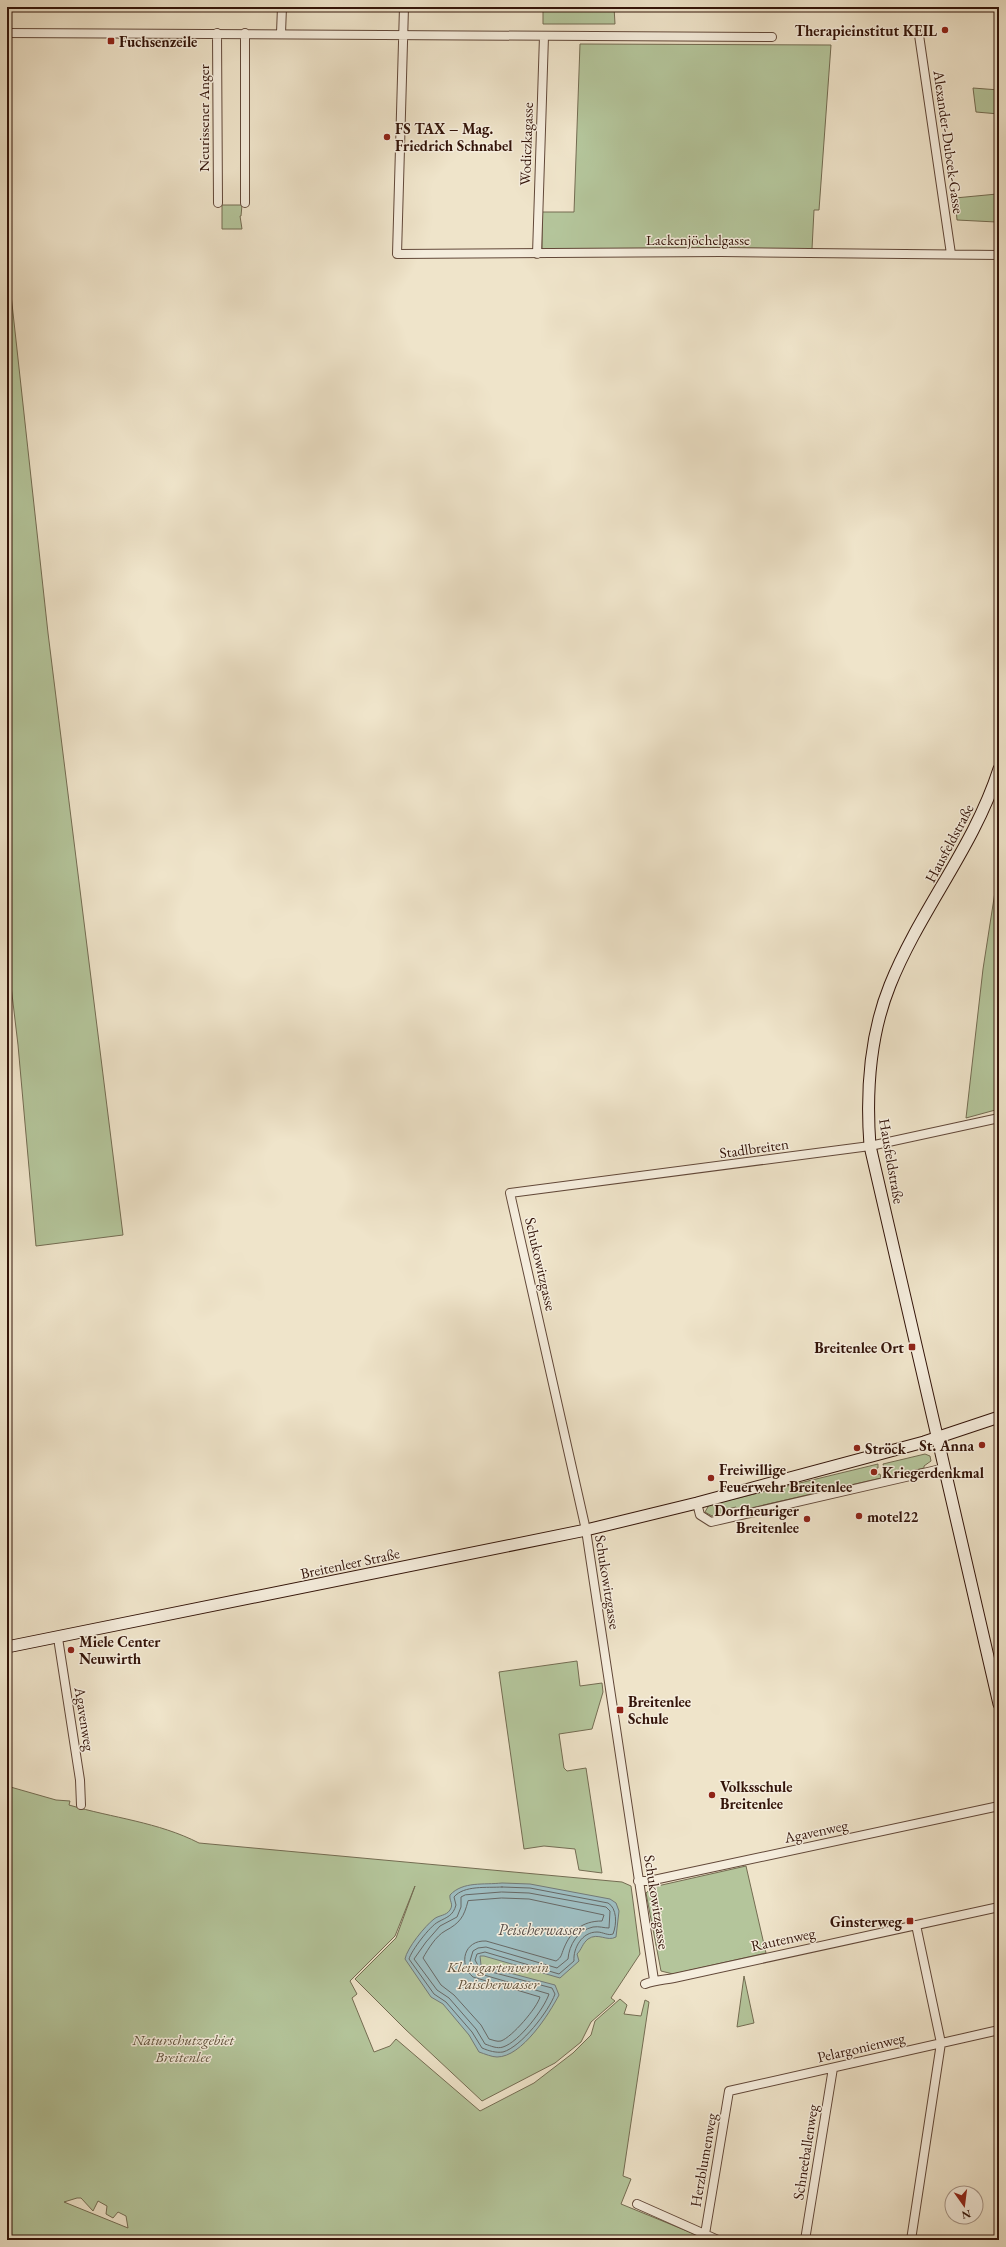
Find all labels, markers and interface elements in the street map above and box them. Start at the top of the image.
place label: Therapieinstitut KEIL [794,21,937,40]
marker: Therapieinstitut KEIL [940,25,950,35]
place label: Fuchsenzeile [119,32,197,51]
marker: Fuchsenzeile [106,36,116,46]
street label: Neurissener Anger [194,64,213,172]
street label: Alexander-Dubcek-Gasse [929,68,968,215]
street label: Wodiczkagasse [515,102,537,186]
place label: FS TAX – Mag. Friedrich Schnabel [395,119,513,155]
marker: FS TAX – Mag. Friedrich Schnabel [382,132,392,142]
street label: Lackenjöchelgasse [646,230,750,249]
street label: Hausfeldstraße [920,800,978,886]
street label: Hausfeldstraße [875,1117,909,1205]
street label: Stadlbreiten [718,1134,790,1162]
street label: Schukowitzgasse [521,1215,561,1313]
place label: Breitenlee Ort [814,1338,904,1357]
marker: Breitenlee Ort [907,1342,917,1352]
place label: St. Anna [919,1436,974,1455]
place label: Ströck [865,1439,907,1458]
marker: St. Anna [977,1440,987,1450]
marker: Ströck [852,1443,862,1453]
place label: Freiwillige Feuerwehr Breitenlee [719,1460,852,1496]
place label: Kriegerdenkmal [882,1463,985,1482]
marker: Kriegerdenkmal [869,1467,879,1477]
marker: Freiwillige Feuerwehr Breitenlee [706,1473,716,1483]
place label: Dorfheuriger Breitenlee [714,1501,800,1537]
place label: motel22 [867,1507,919,1526]
marker: motel22 [854,1511,864,1521]
marker: Dorfheuriger Breitenlee [802,1514,812,1524]
street label: Schukowitzgasse [591,1533,625,1631]
street label: Breitenleer Straße [299,1543,402,1583]
place label: Miele Center Neuwirth [79,1632,161,1668]
marker: Miele Center Neuwirth [66,1645,76,1655]
street label: Agavenweg [70,1685,99,1753]
place label: Breitenlee Schule [628,1692,691,1728]
marker: Breitenlee Schule [615,1705,625,1715]
place label: Volksschule Breitenlee [720,1777,792,1813]
marker: Volksschule Breitenlee [707,1790,717,1800]
street label: Agavenweg [782,1815,850,1847]
street label: Schukowitzgasse [640,1853,674,1951]
place label: Ginsterweg [830,1912,902,1931]
marker: Ginsterweg [905,1916,915,1926]
water label: Peischerwasser [498,1919,585,1940]
street label: Rautenweg [749,1923,817,1955]
park label: Kleingartenverein Paischerwasser [446,1957,549,1993]
street label: Pelargonienweg [815,2028,907,2066]
park label: Naturschutzgebiet Breitenlee [131,2030,234,2066]
street label: Schneeballenweg [788,2102,822,2201]
street label: Herzblumenweg [685,2111,721,2208]
north arrow [944,2185,984,2225]
text: N [960,2207,972,2223]

